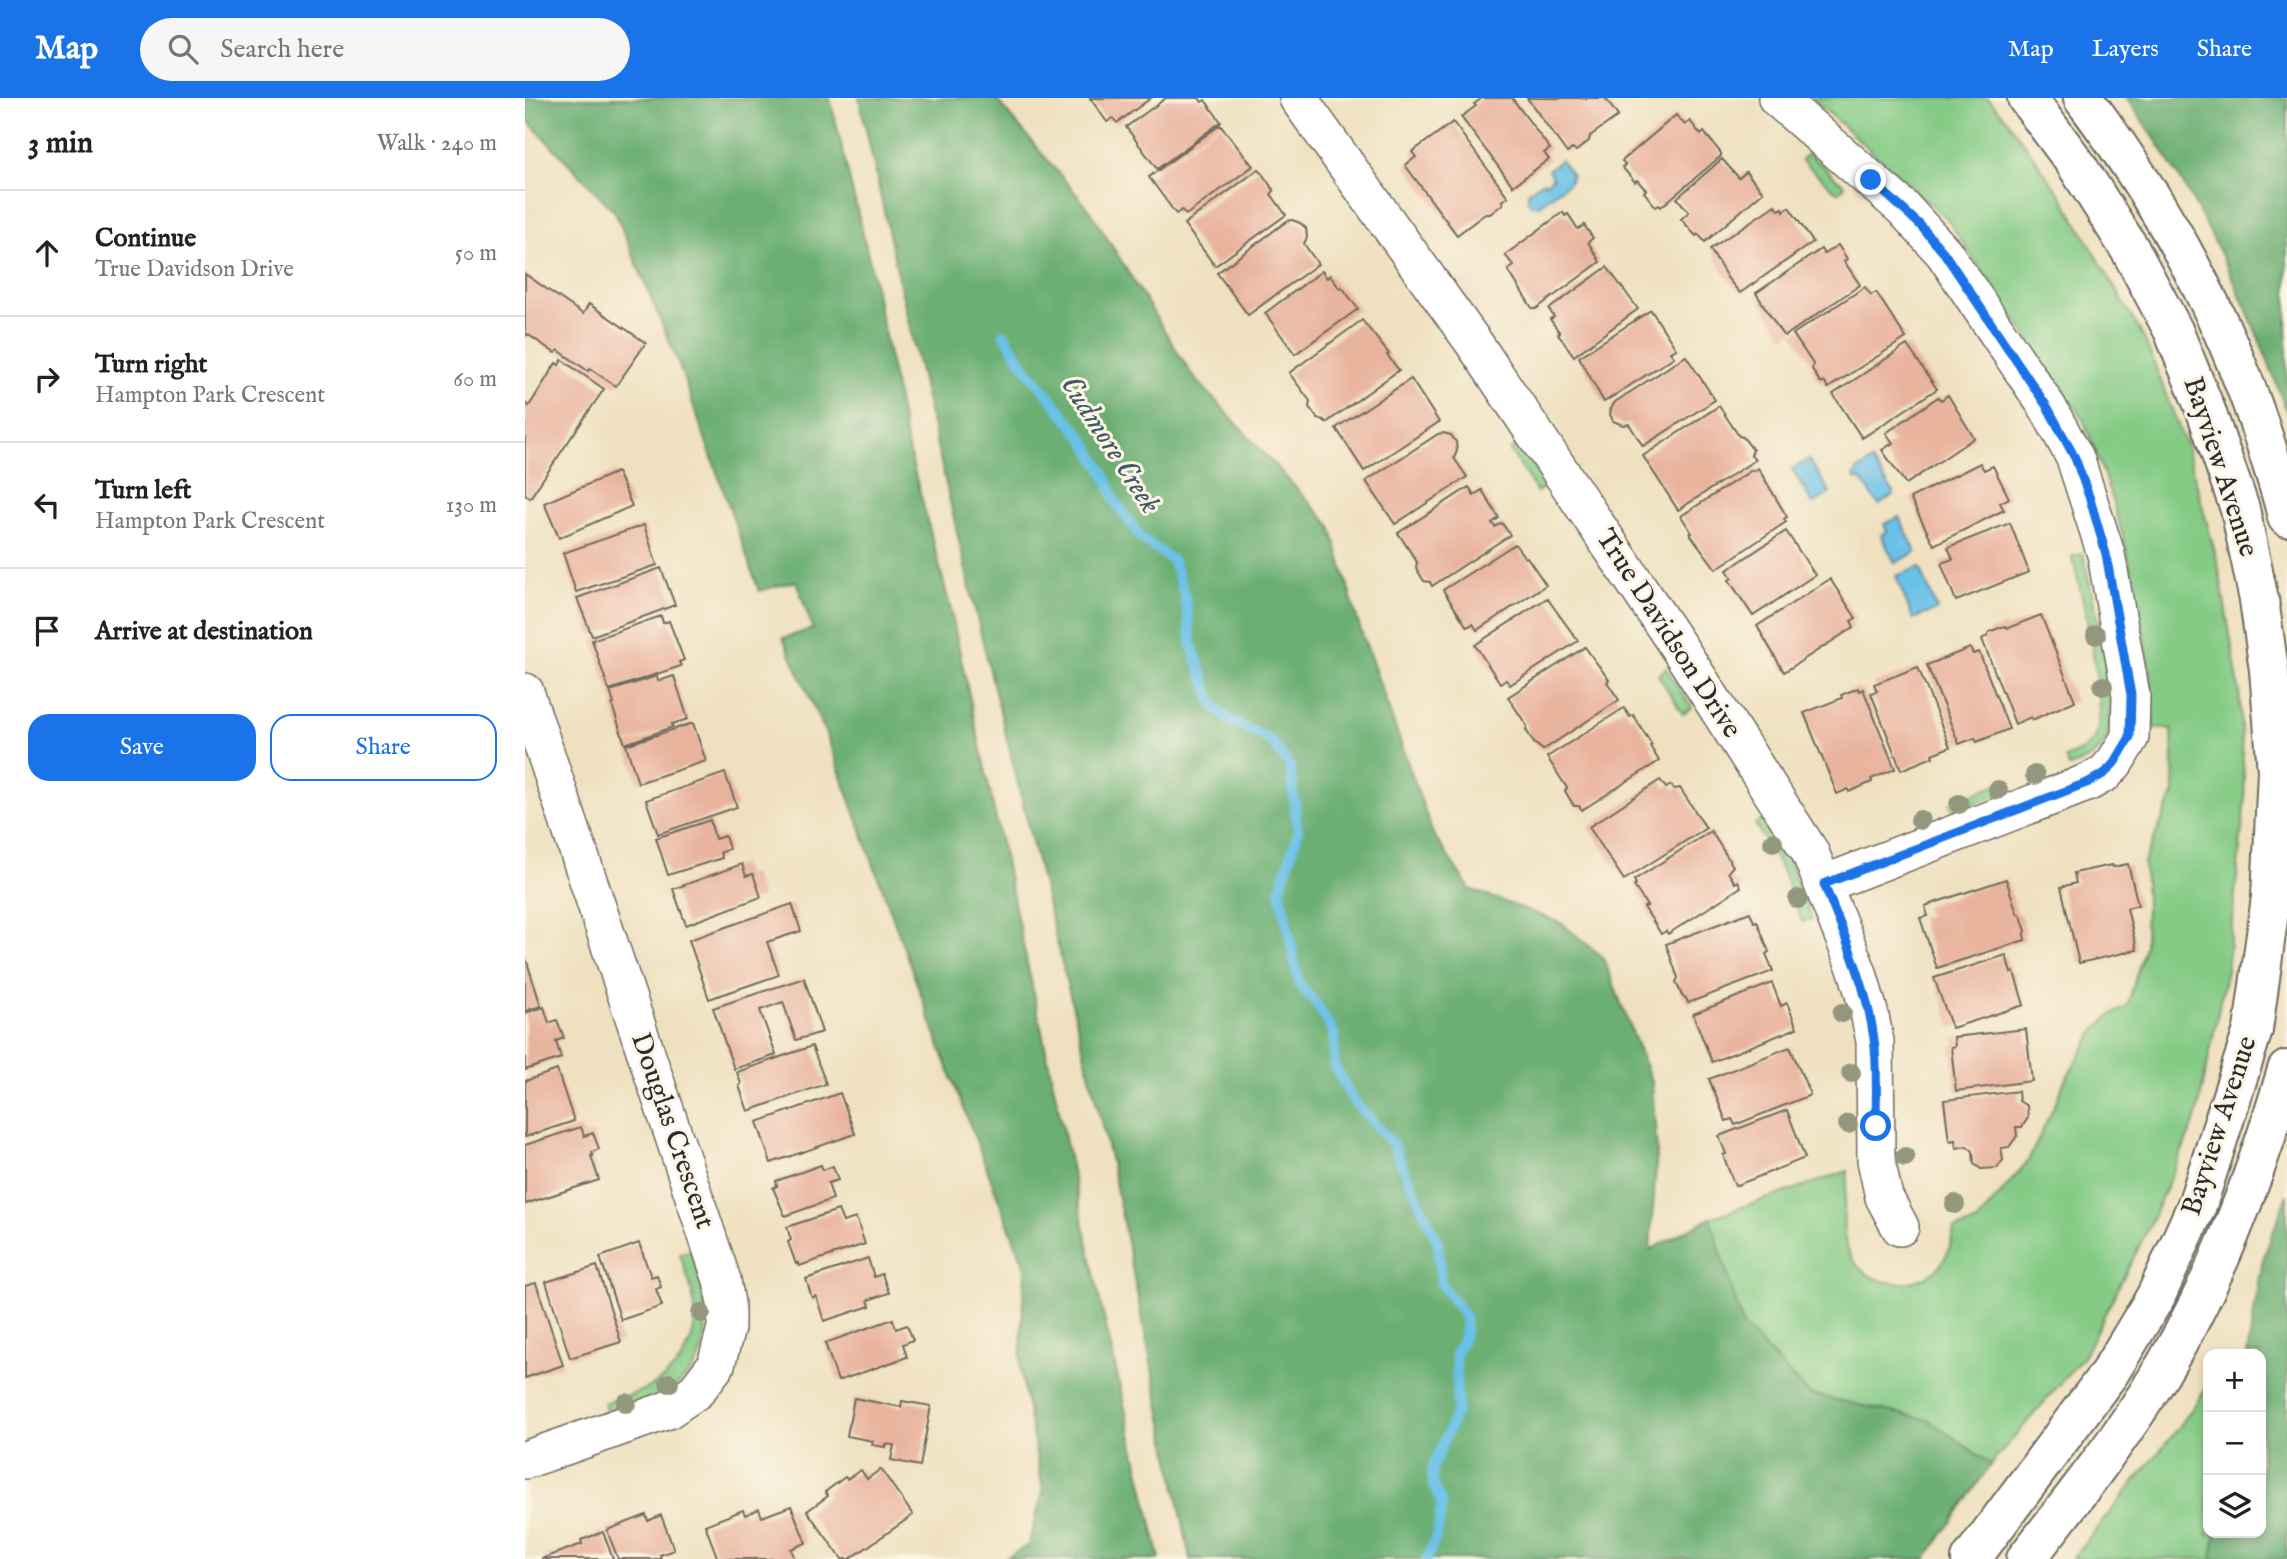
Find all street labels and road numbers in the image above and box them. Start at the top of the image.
street label: Bayview Avenue [2174,373,2266,561]
street label: True Davidson Drive [1587,523,1749,745]
street label: Douglas Crescent [622,1028,722,1234]
street label: Bayview Avenue [2174,1032,2266,1220]

